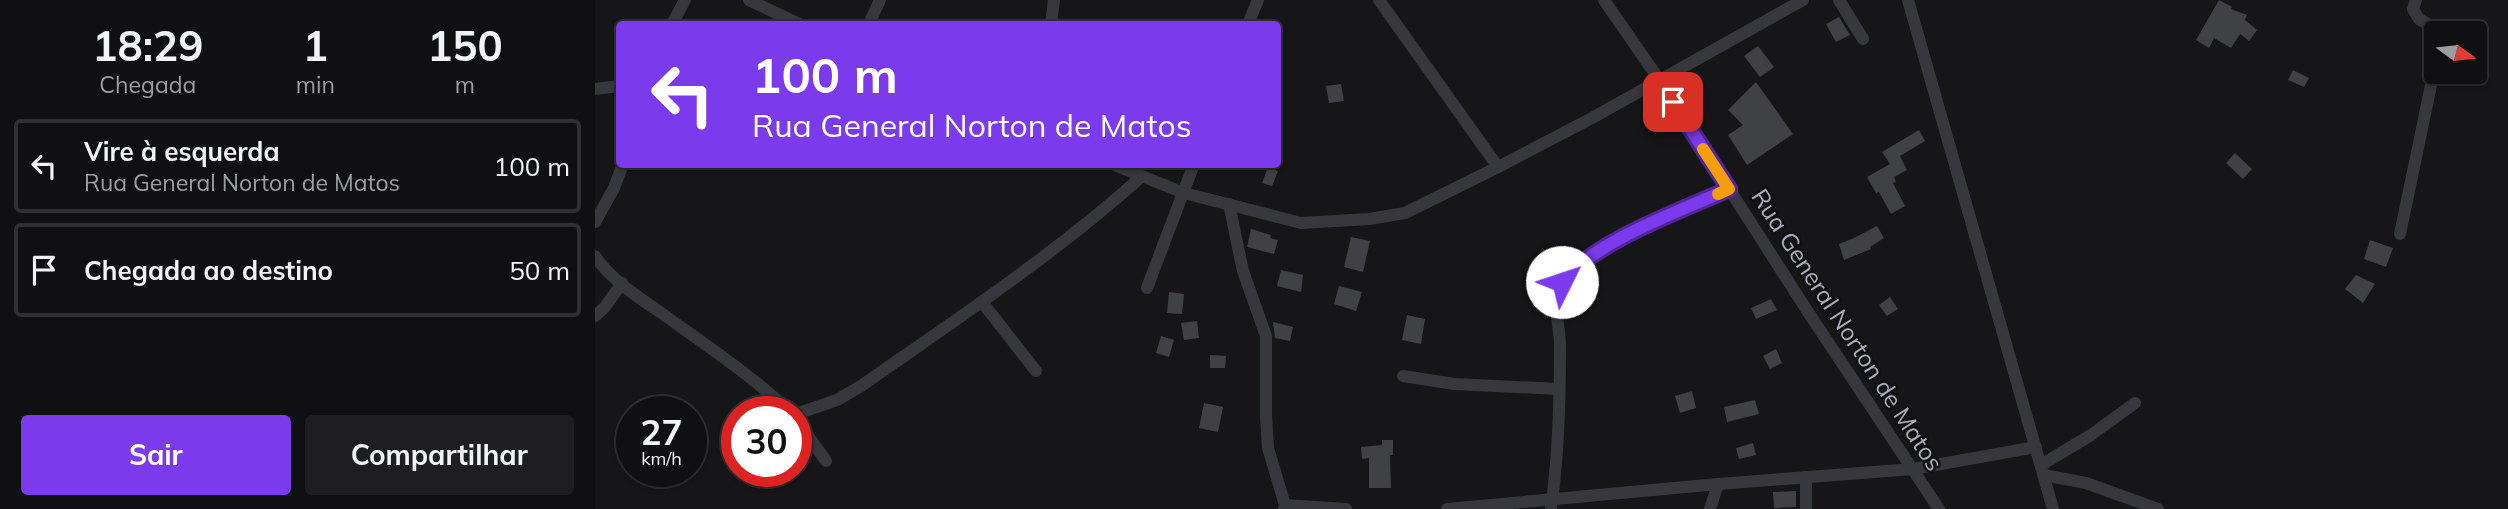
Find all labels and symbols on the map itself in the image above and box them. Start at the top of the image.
north arrow [2424,21,2487,84]
pin [1643,72,1703,132]
street label: Rua General Norton de Matos [1745,183,1950,476]
position arrow [1525,245,1599,319]
speed limit sign: 30 [721,396,812,487]

